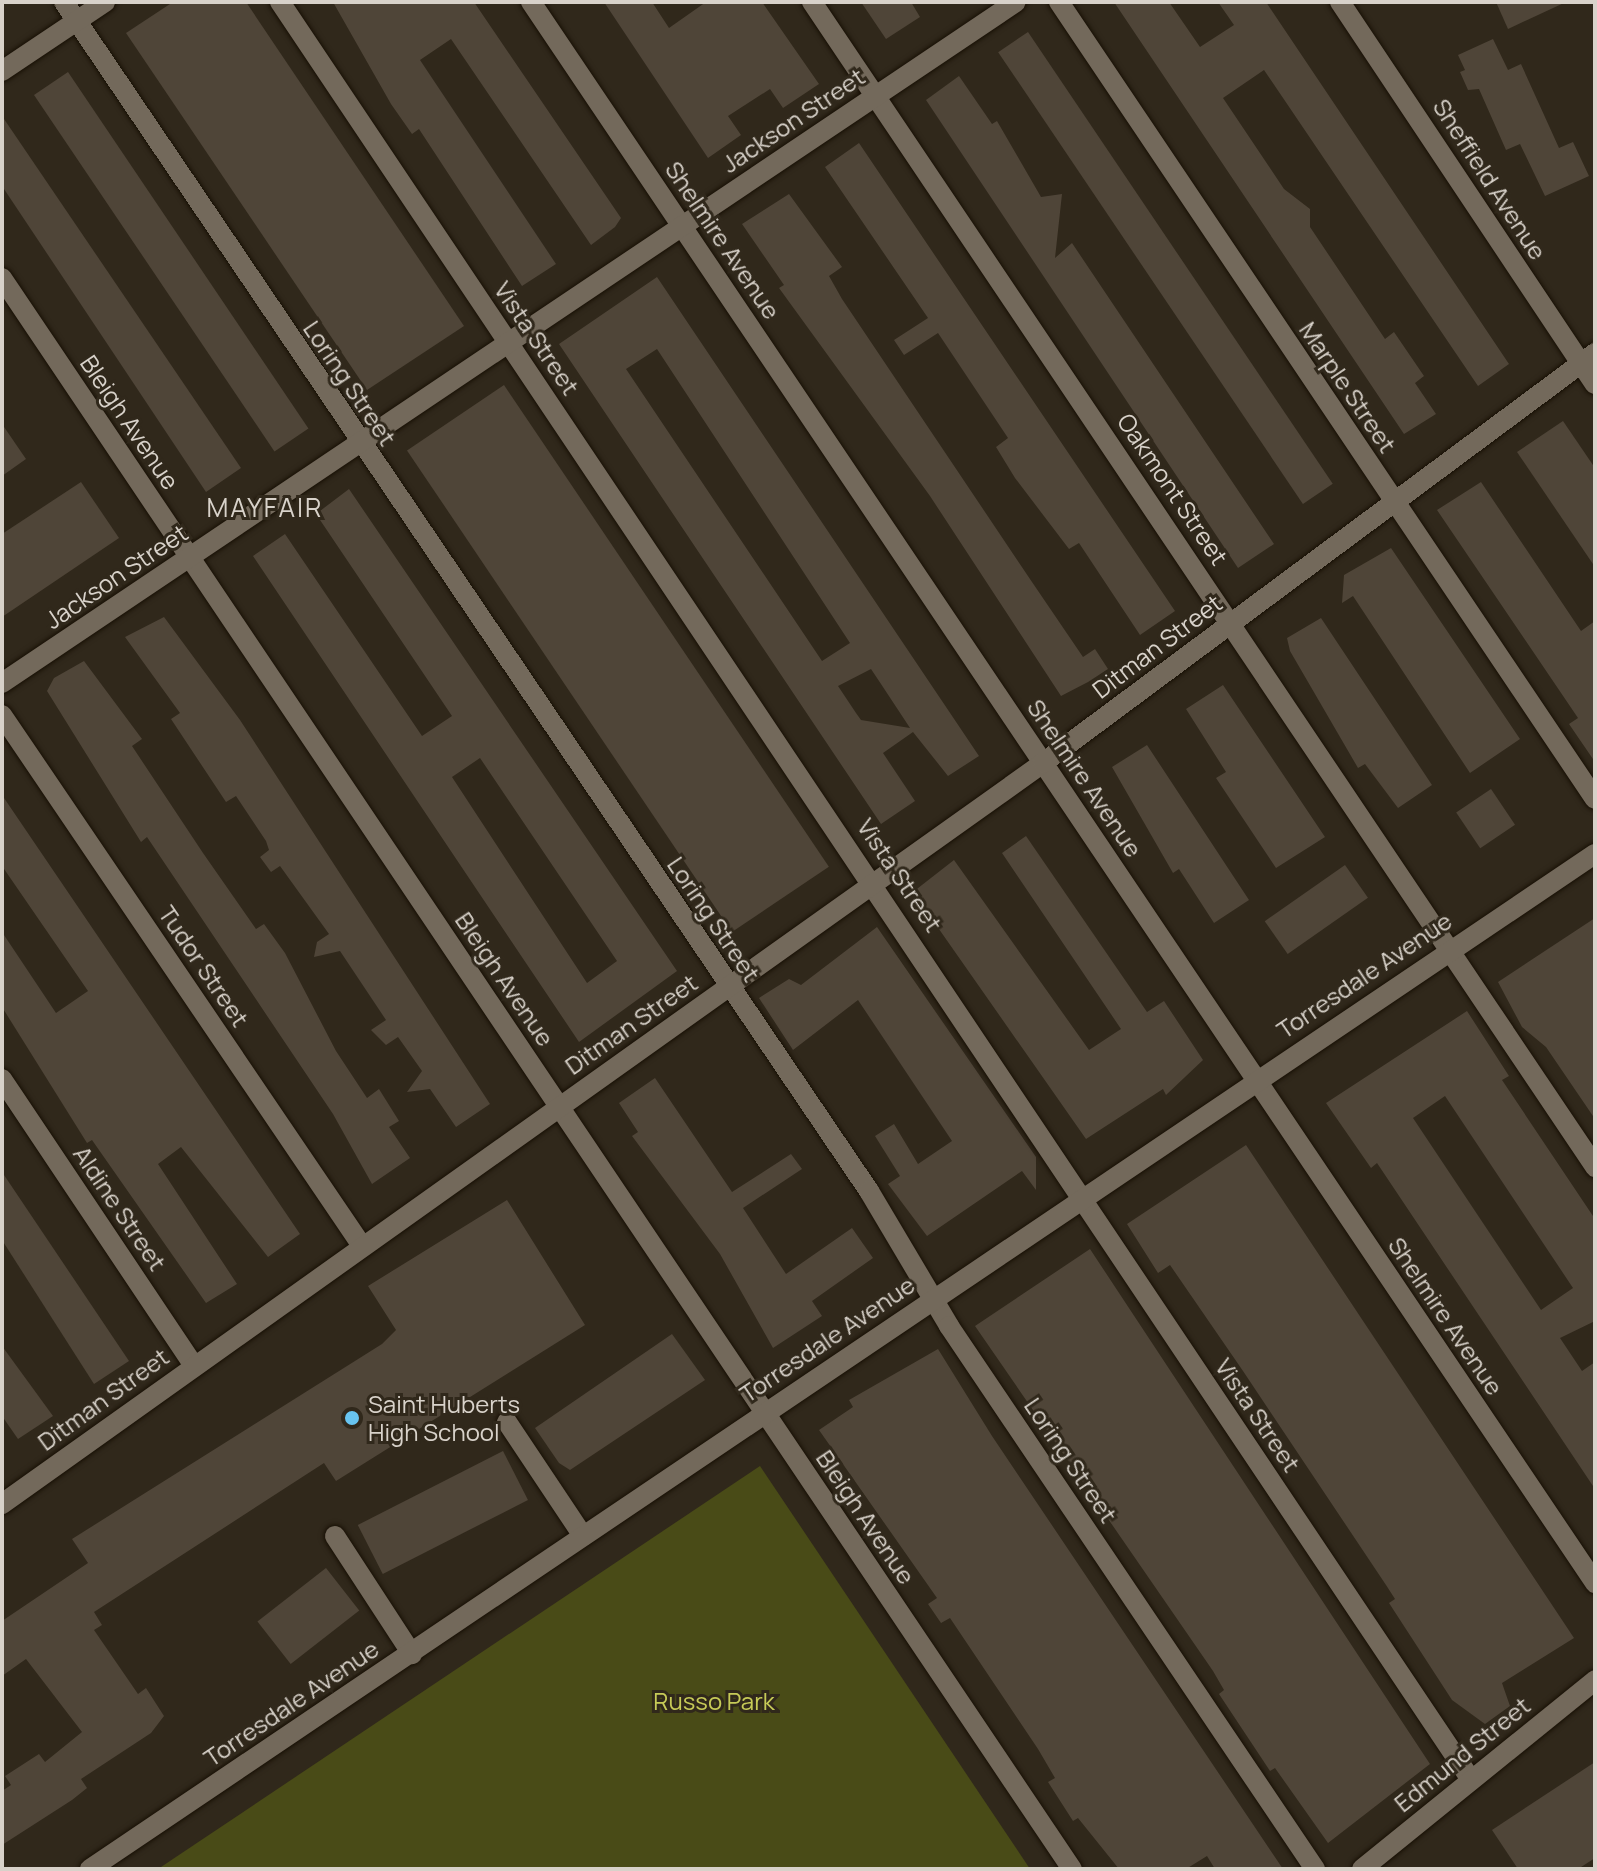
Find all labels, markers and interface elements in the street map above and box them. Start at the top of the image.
street label: Jackson Street [716,62,870,178]
street label: Sheffield Avenue [1427,93,1553,265]
street label: Shelmire Avenue [660,156,786,324]
street label: Vista Street [489,276,585,400]
street label: Loring Street [298,315,402,451]
street label: Marple Street [1294,316,1402,458]
street label: Bleigh Avenue [75,350,185,494]
street label: Oakmont Street [1112,408,1234,570]
district label: MAYFAIR [207,492,323,524]
street label: Jackson Street [39,518,193,634]
street label: Ditman Street [1087,588,1227,704]
street label: Shelmire Avenue [1022,694,1148,862]
street label: Vista Street [852,813,948,937]
street label: Loring Street [662,851,766,987]
street label: Tudor Street [153,900,255,1032]
street label: Torresdale Avenue [1271,906,1457,1044]
street label: Bleigh Avenue [450,907,560,1051]
street label: Ditman Street [559,968,703,1080]
street label: Aldine Street [68,1140,172,1276]
street label: Shelmire Avenue [1383,1232,1509,1400]
street label: Torresdale Avenue [734,1270,920,1408]
street label: Ditman Street [32,1342,174,1456]
street label: Vista Street [1210,1353,1306,1477]
place label: Saint Huberts High School [368,1390,520,1446]
street label: Loring Street [1019,1392,1123,1528]
marker: Saint Huberts High School [343,1409,361,1427]
street label: Bleigh Avenue [811,1445,921,1589]
street label: Torresdale Avenue [198,1634,384,1772]
park label: Russo Park [653,1687,775,1715]
street label: Edmund Street [1388,1691,1536,1817]

